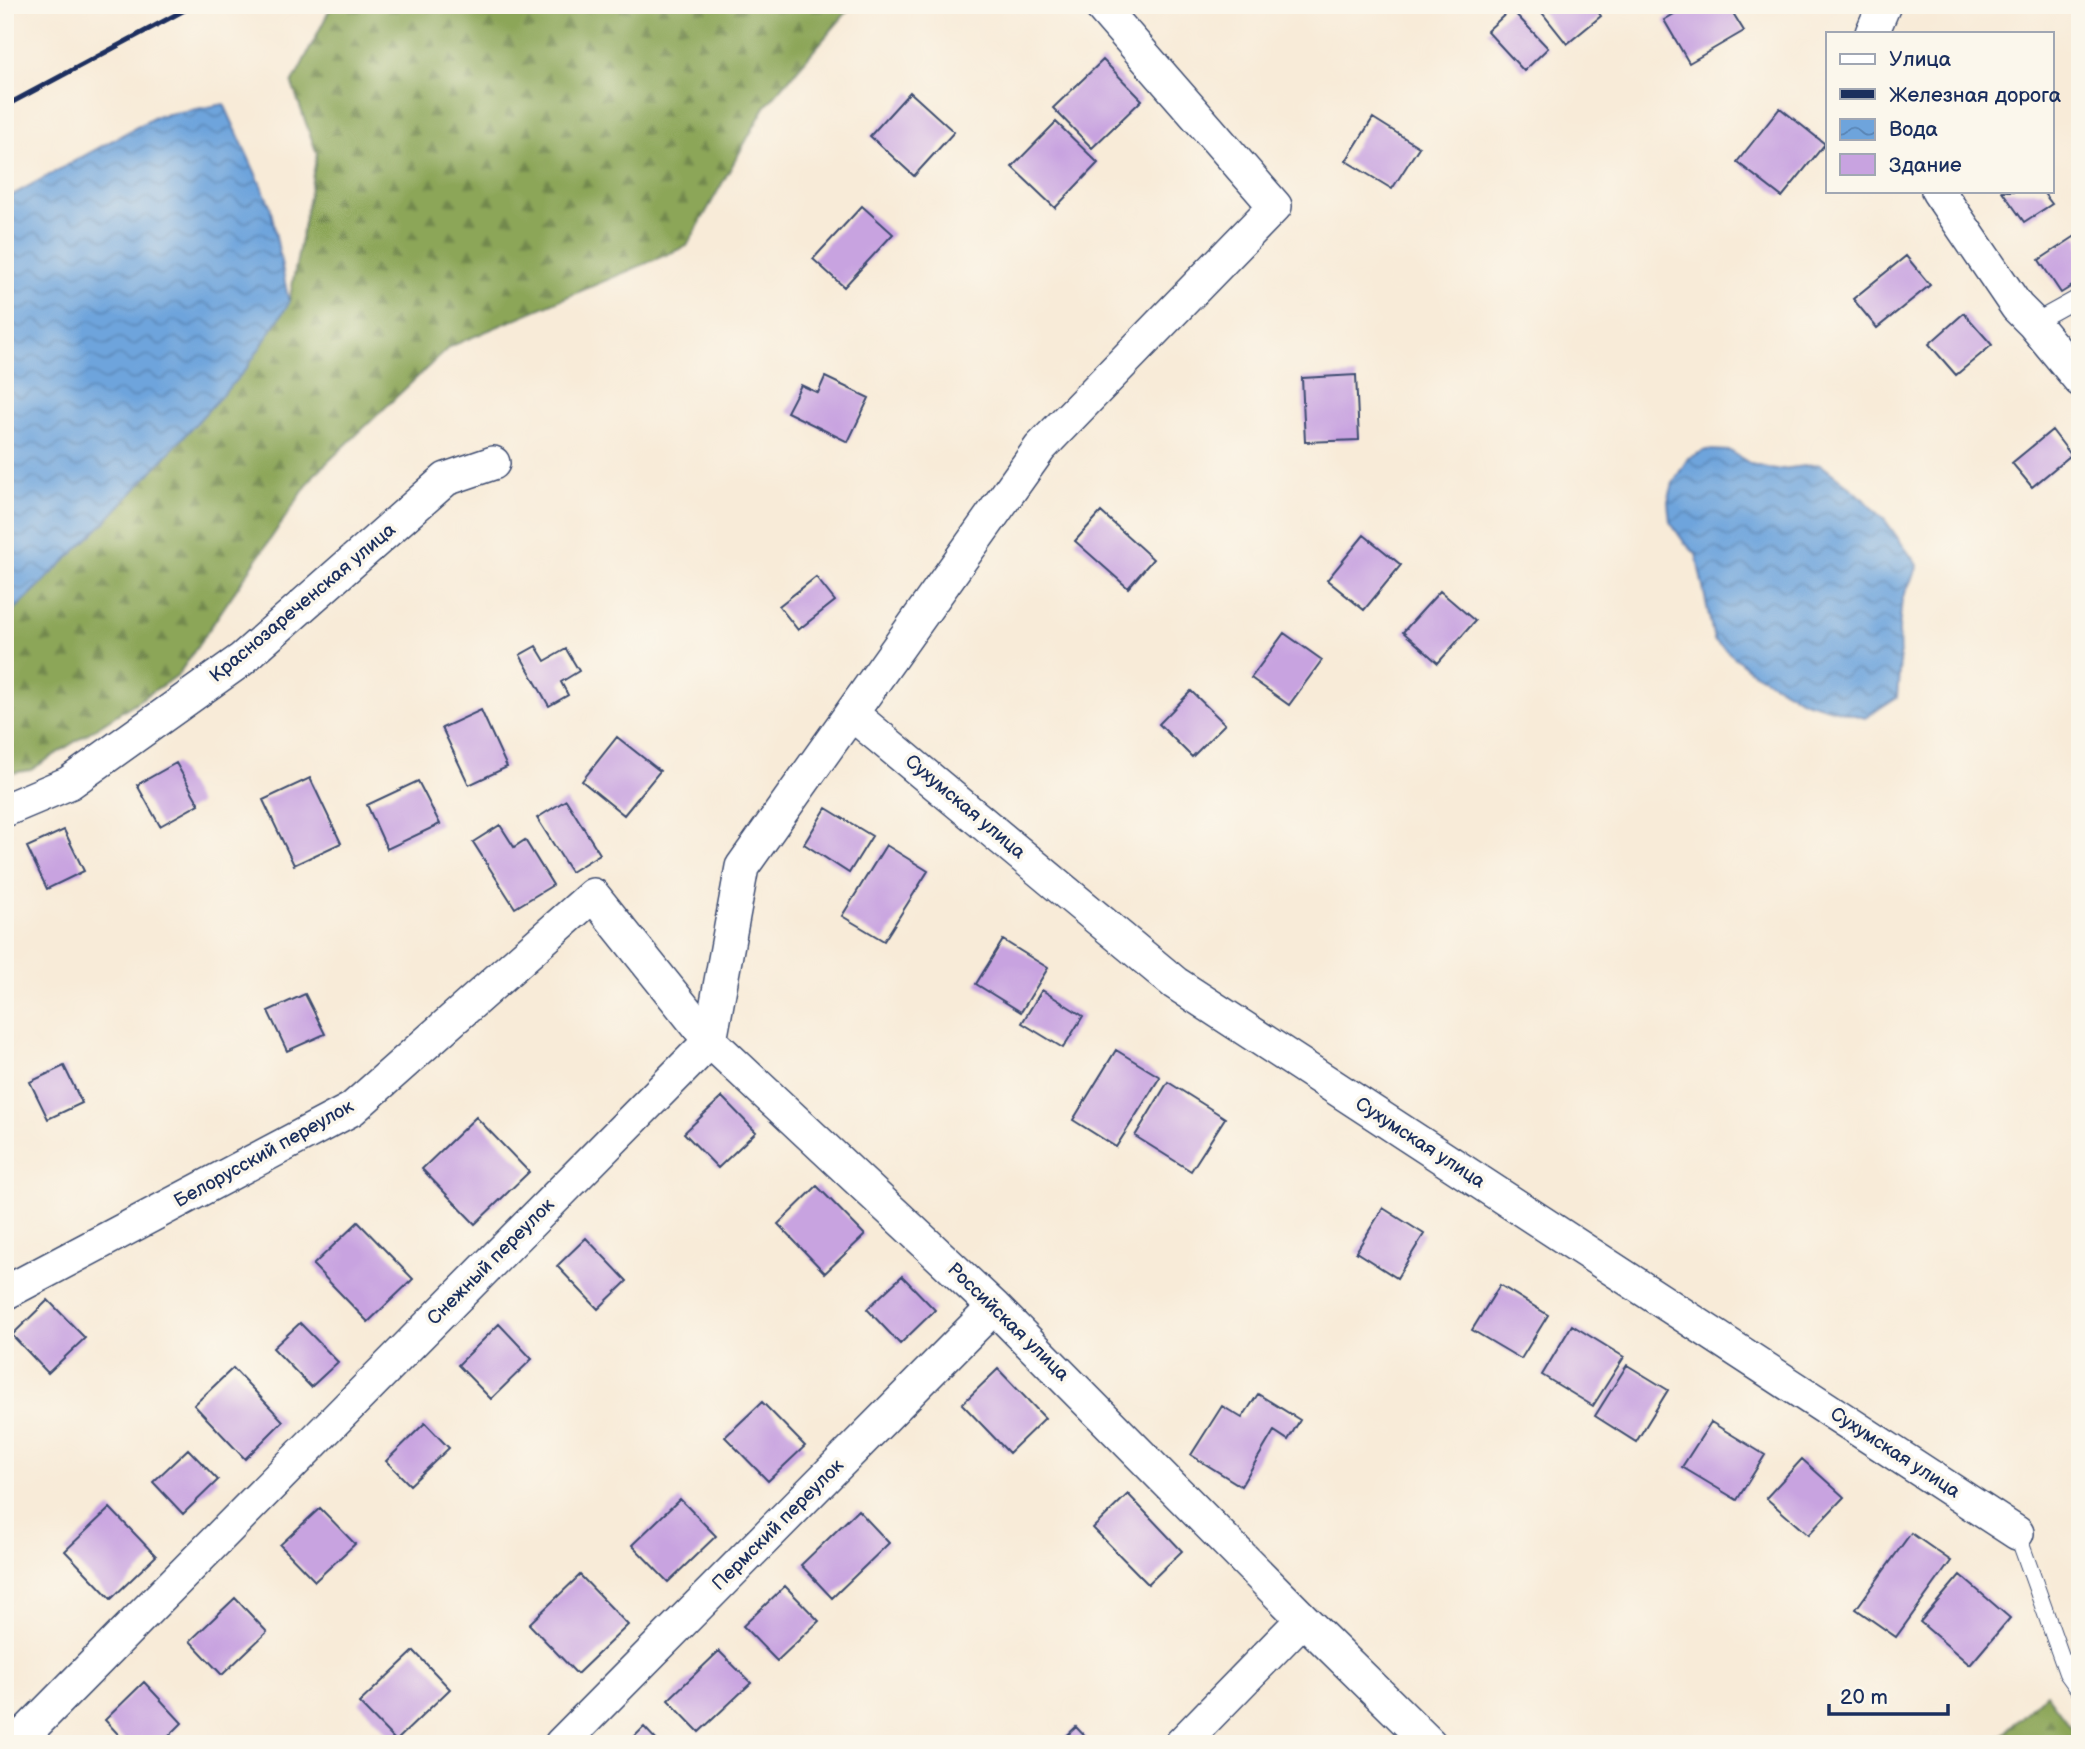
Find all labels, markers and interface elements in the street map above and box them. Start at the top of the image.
legend [1826,32,2054,192]
text: Улица [1889,47,1952,72]
text: Железная дорога [1889,83,2062,108]
text: Вода [1889,117,1938,142]
text: Здание [1889,153,1962,178]
street label: Краснозареченская улица [205,519,401,687]
street label: Сухумская улица [900,750,1030,864]
street label: Сухумская улица [1351,1092,1489,1194]
street label: Белорусский переулок [170,1095,358,1213]
street label: Снежный переулок [423,1194,559,1330]
street label: Российская улица [942,1258,1074,1386]
street label: Сухумская улица [1826,1402,1964,1504]
street label: Пермский переулок [707,1454,849,1596]
scale bar [1829,1672,1948,1716]
text: 20 m [1840,1685,1888,1710]

